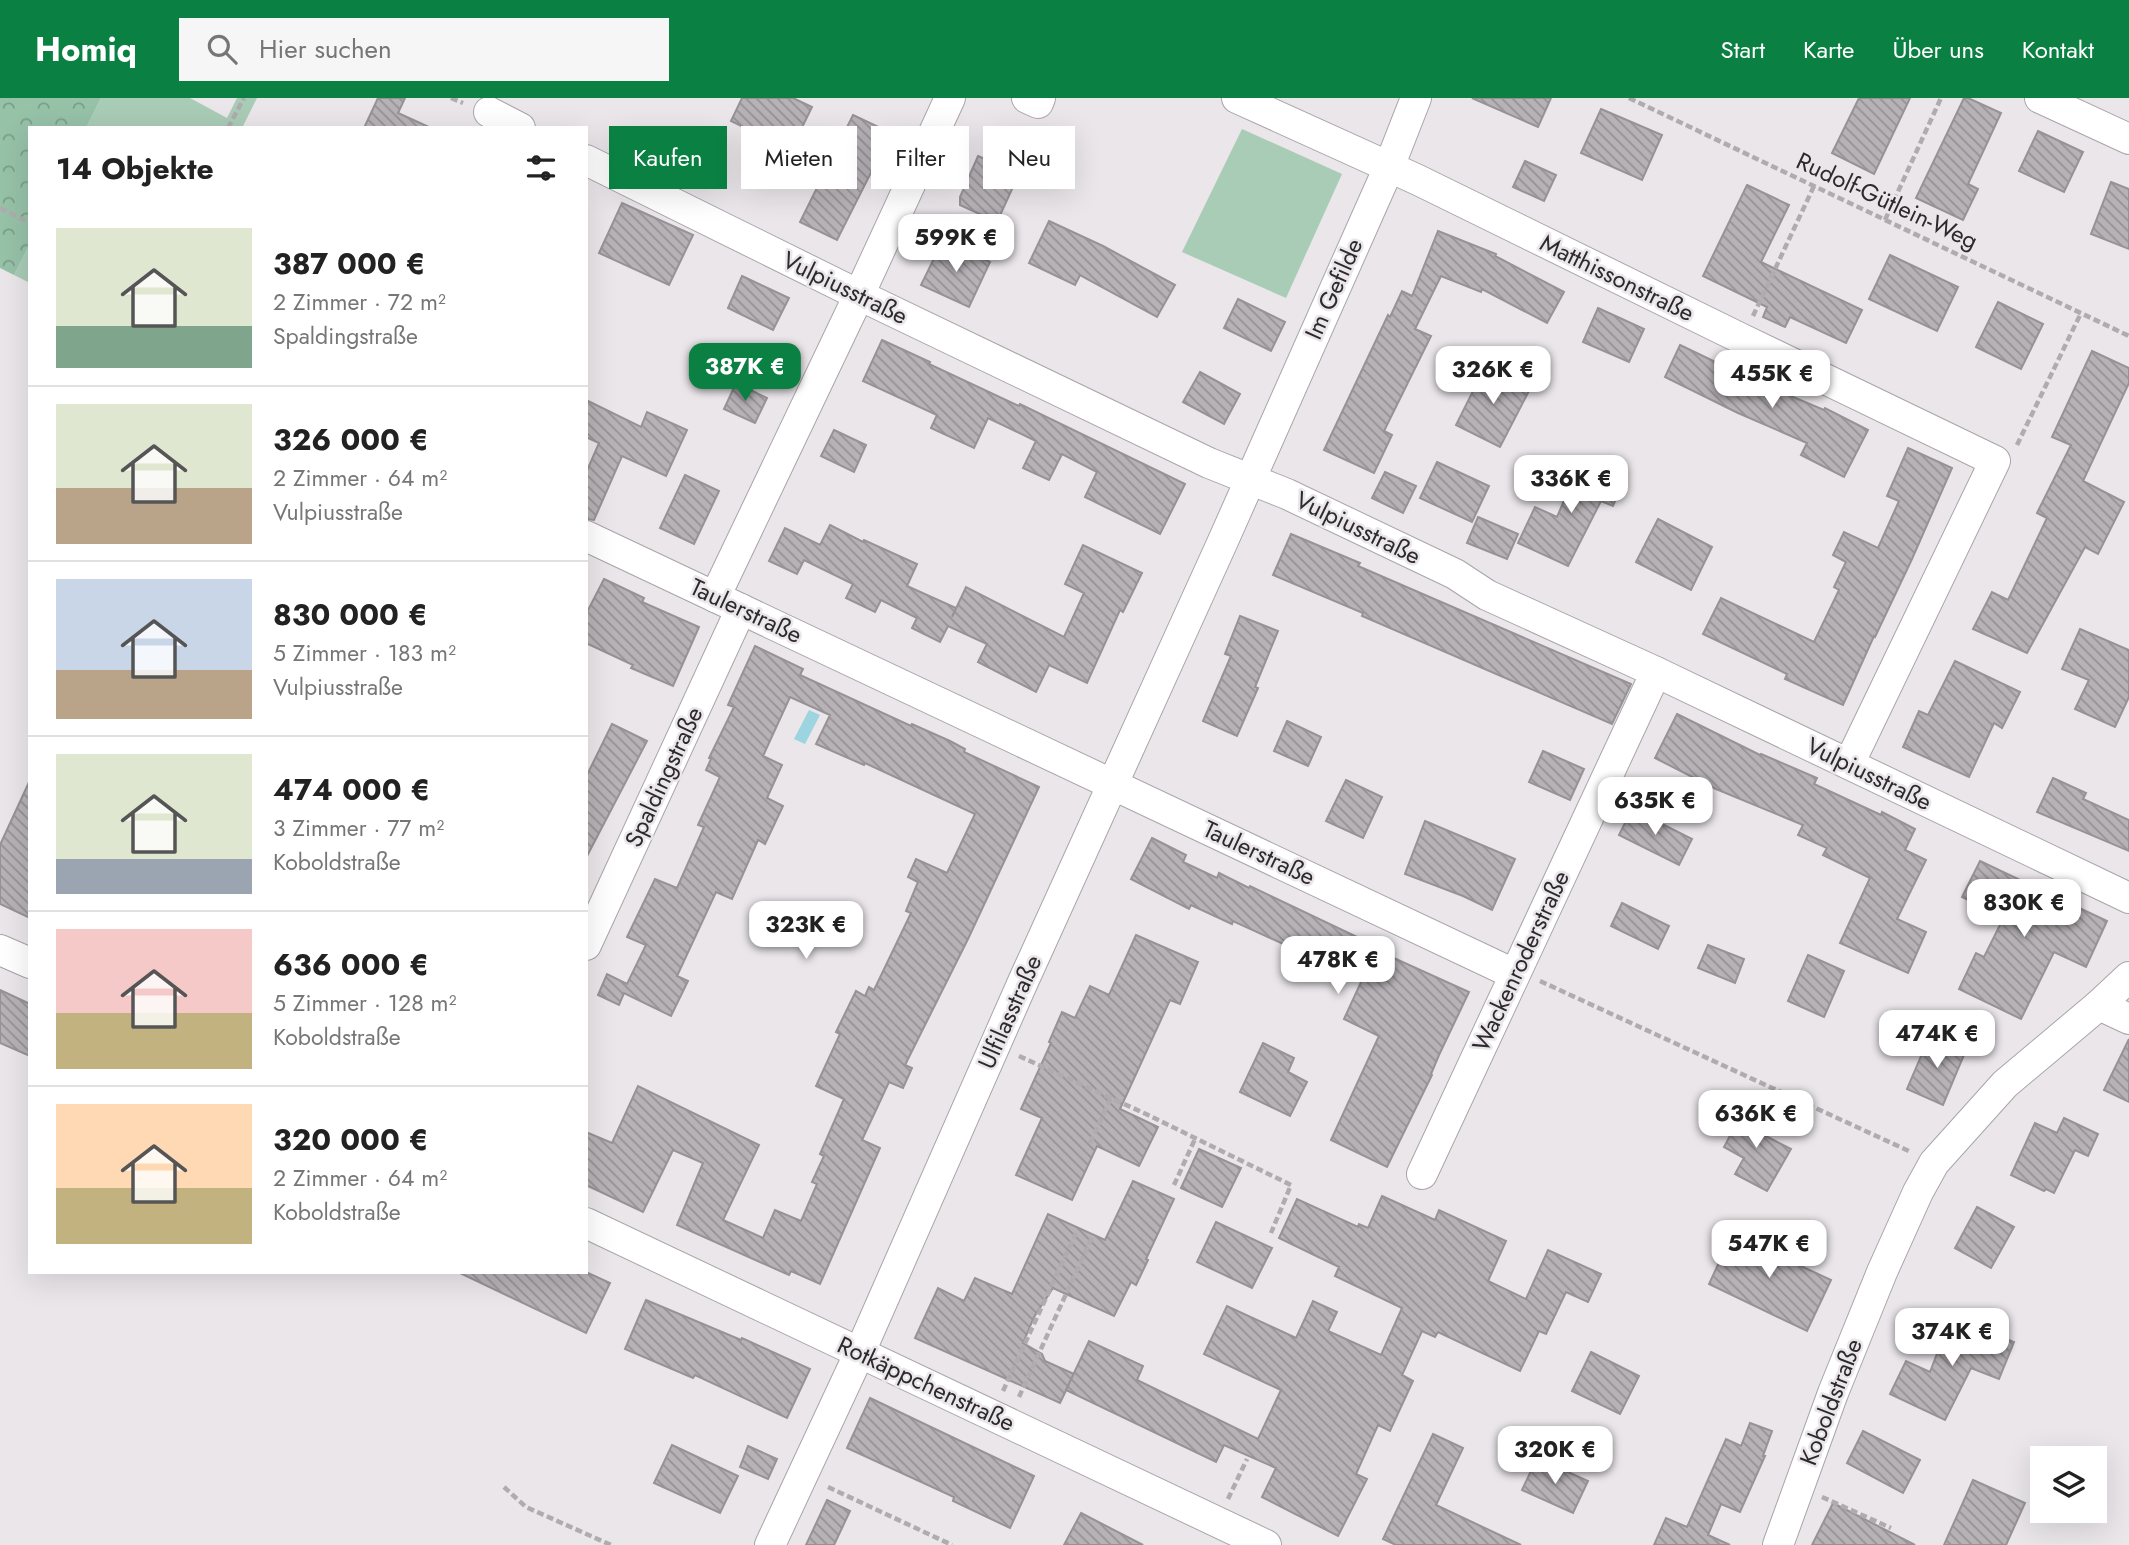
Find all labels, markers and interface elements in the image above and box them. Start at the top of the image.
search box [179,18,669,81]
text: Homiq [35,26,137,73]
icon: search [203,30,241,68]
text: Hier suchen [259,30,392,68]
text: Start [1721,32,1765,67]
text: Karte [1803,32,1854,67]
text: Über uns [1892,32,1984,67]
text: Kontakt [2022,32,2094,67]
chip: Kaufen [609,126,727,189]
chip: Mieten [741,126,857,189]
chip: Filter [871,126,969,189]
chip: Neu [983,126,1075,189]
street label: Rudolf-Gütlein-Weg [1791,143,1984,258]
text: 14 Objekte [56,147,214,190]
icon: filters [522,149,560,187]
pin: 599K € [899,214,1013,274]
text: 599K € [914,220,998,254]
street label: Matthissonstraße [1534,225,1700,330]
street label: Im Gefilde [1296,233,1371,345]
text: 387 000 € [273,242,425,285]
street label: Vulpiusstraße [777,242,914,333]
icon: home [112,256,196,340]
text: 2 Zimmer · 72 m² [273,285,446,319]
text: Spaldingstraße [273,319,418,353]
pin: 387K € [688,344,802,403]
pin: 326K € [1436,346,1550,406]
text: 387K € [705,349,785,383]
pin: 455K € [1715,350,1829,410]
text: 326K € [1452,352,1534,386]
text: 455K € [1730,356,1814,390]
text: 326 000 € [273,418,429,461]
icon: home [112,432,196,516]
pin: 336K € [1514,456,1628,515]
text: 2 Zimmer · 64 m² [273,461,447,495]
text: 336K € [1530,461,1612,495]
street label: Vulpiusstraße [1290,482,1427,573]
text: Vulpiusstraße [273,495,403,529]
street label: Taulerstraße [684,569,808,652]
text: 830 000 € [273,593,428,636]
icon: home [112,607,196,691]
text: 5 Zimmer · 183 m² [273,636,456,670]
text: Vulpiusstraße [273,670,403,704]
street label: Spaldingstraße [616,701,711,853]
street label: Vulpiusstraße [1801,728,1938,819]
text: 474 000 € [273,768,430,811]
pin: 635K € [1598,778,1712,837]
icon: home [112,782,196,866]
text: 635K € [1614,783,1696,817]
text: 3 Zimmer · 77 m² [273,811,444,845]
street label: Taulerstraße [1197,811,1321,894]
text: Koboldstraße [273,845,401,879]
street label: Wackenroderstraße [1463,865,1578,1057]
pin: 830K € [1967,880,2081,939]
text: 830K € [1983,885,2065,919]
pin: 323K € [749,902,863,961]
text: 323K € [765,907,847,941]
pin: 478K € [1281,936,1395,996]
text: 478K € [1297,942,1379,976]
text: 636 000 € [273,943,429,986]
street label: Ulfilasstraße [969,949,1050,1074]
icon: home [112,957,196,1041]
text: 5 Zimmer · 128 m² [273,986,457,1020]
pin: 474K € [1880,1010,1994,1070]
text: 474K € [1895,1016,1979,1050]
text: Koboldstraße [273,1020,401,1054]
pin: 636K € [1699,1090,1813,1150]
text: 636K € [1714,1096,1798,1130]
text: 320 000 € [273,1118,428,1161]
icon: home [112,1132,196,1216]
text: 2 Zimmer · 64 m² [273,1161,447,1195]
text: Koboldstraße [273,1195,401,1229]
pin: 547K € [1712,1220,1826,1280]
text: 547K € [1728,1226,1810,1260]
pin: 374K € [1895,1308,2009,1368]
text: 374K € [1911,1314,1993,1348]
street label: Rotkäppchenstraße [832,1327,1021,1440]
street label: Koboldstraße [1790,1333,1871,1470]
pin: 320K € [1498,1426,1612,1486]
text: 320K € [1514,1432,1596,1466]
map controls [2030,1446,2107,1523]
button: layers [2030,1446,2107,1523]

